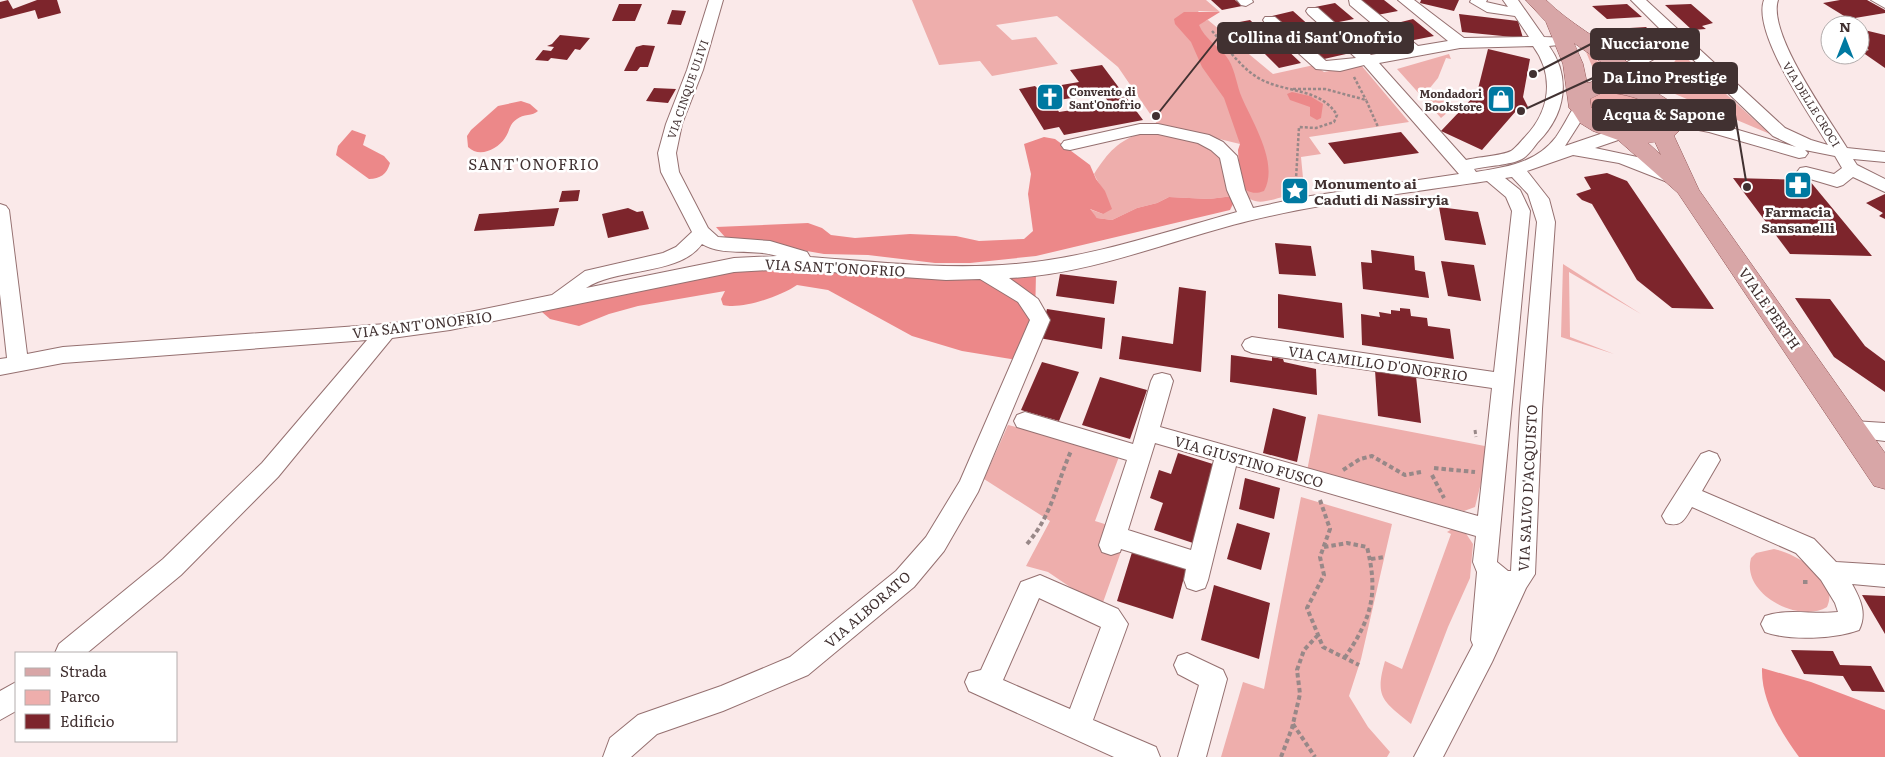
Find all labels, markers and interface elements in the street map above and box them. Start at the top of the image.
north arrow [1820,15,1870,65]
text: N [1839,16,1851,36]
callout: Collina di Sant'Onofrio [1218,23,1413,53]
text: Collina di Sant'Onofrio [1228,25,1402,48]
callout: Nucciarone [1591,29,1699,59]
text: Nucciarone [1601,31,1690,54]
street label: VIA CINQUE ULIVI [663,37,711,141]
street label: VIA DELLE CROCI [1779,58,1845,150]
callout: Da Lino Prestige [1593,63,1737,93]
text: Da Lino Prestige [1603,65,1727,88]
church icon: Convento di Sant'Onofrio [1035,82,1065,112]
place label: Convento di Sant'Onofrio [1069,83,1141,112]
shop icon: Mondadori Bookstore [1486,84,1516,114]
place label: Mondadori Bookstore [1419,85,1482,114]
callout: Acqua & Sapone [1593,100,1735,130]
text: Acqua & Sapone [1603,102,1725,125]
district label: SANT'ONOFRIO [468,152,600,175]
pharmacy icon: Farmacia Sansanelli [1783,170,1813,200]
place label: Monumento ai Caduti di Nassiryia [1314,173,1450,209]
place icon: Monumento ai Caduti di Nassiryia [1280,176,1310,206]
place label: Farmacia Sansanelli [1761,201,1835,237]
street label: VIA SANT'ONOFRIO [764,253,906,281]
street label: VIALE PERTH [1734,263,1806,353]
street label: VIA SANT'ONOFRIO [351,306,493,342]
street label: VIA CAMILLO D'ONOFRIO [1287,340,1469,386]
street label: VIA SALVO D'ACQUISTO [1513,404,1541,572]
street label: VIA GIUSTINO FUSCO [1172,430,1326,492]
street label: VIA ALBORATO [820,566,914,652]
legend [15,652,178,742]
text: Strada [60,659,108,682]
text: Parco [60,684,100,707]
text: Edificio [60,709,115,732]

